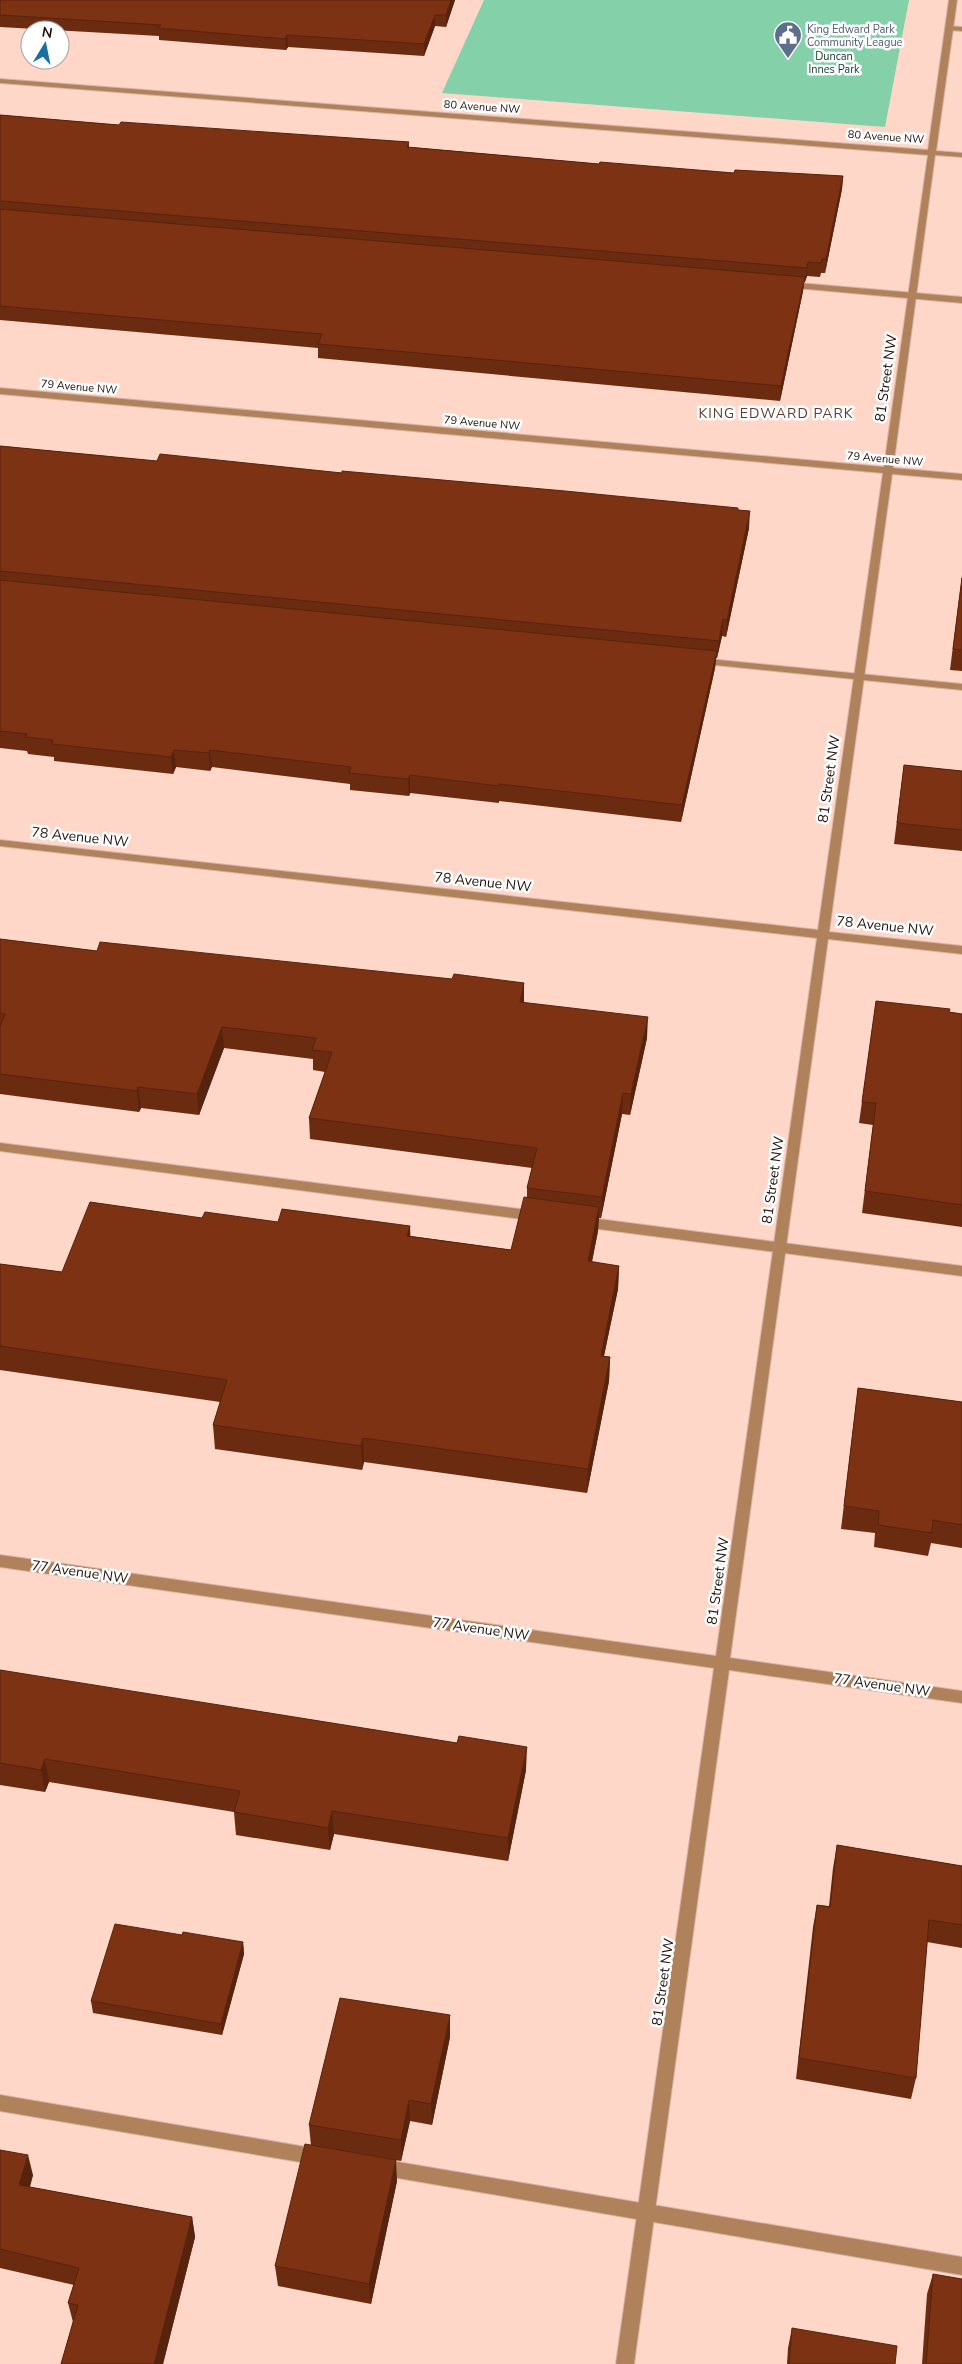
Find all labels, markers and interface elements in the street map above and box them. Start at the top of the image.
north arrow [20,20,70,70]
public building icon: King Edward Park Community League [773,20,803,59]
text: N [40,22,54,43]
place label: King Edward Park Community League [807,22,903,50]
park label: Duncan Innes Park [808,49,860,77]
street label: 80 Avenue NW [443,97,521,117]
street label: 80 Avenue NW [847,127,925,147]
street label: 81 Street NW [870,333,902,423]
street label: 79 Avenue NW [40,376,118,398]
district label: KING EDWARD PARK [698,404,854,423]
street label: 79 Avenue NW [443,412,521,434]
street label: 79 Avenue NW [846,448,924,470]
street label: 81 Street NW [813,734,845,824]
street label: 78 Avenue NW [31,822,130,852]
street label: 78 Avenue NW [434,867,533,897]
street label: 78 Avenue NW [836,911,935,941]
street label: 81 Street NW [757,1135,789,1225]
street label: 81 Street NW [702,1536,734,1626]
street label: 77 Avenue NW [30,1556,130,1588]
street label: 77 Avenue NW [431,1613,531,1645]
street label: 77 Avenue NW [832,1669,932,1701]
street label: 81 Street NW [647,1937,679,2027]

